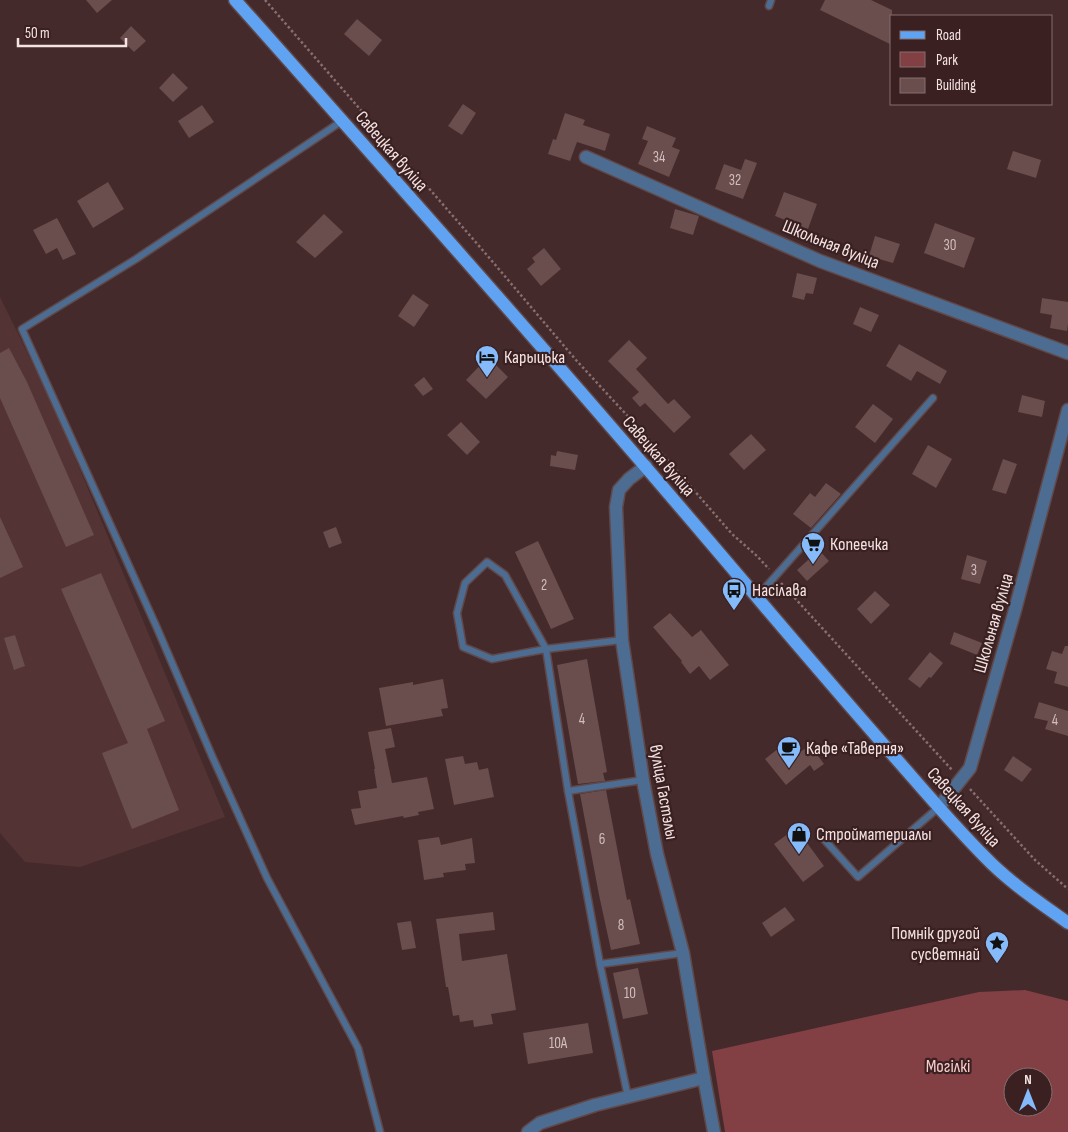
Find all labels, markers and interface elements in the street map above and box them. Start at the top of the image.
scale bar [18,15,125,47]
legend [890,15,1053,105]
text: 50 m [25,24,50,43]
text: Road [936,26,961,45]
text: Park [936,51,958,70]
text: Building [936,76,976,95]
street label: Савецкая вуліца [351,107,432,196]
house number: 34 [653,148,665,167]
house number: 32 [729,171,741,190]
street label: Школьная вуліца [779,216,882,273]
house number: 30 [944,236,956,255]
hotel icon: Карыцька [474,344,500,378]
place label: Карыцька [504,347,565,368]
street label: Савецкая вуліца [618,412,699,501]
supermarket icon: Копеечка [800,531,826,565]
place label: Копеечка [830,534,889,555]
house number: 3 [971,561,977,580]
street label: Школьная вуліца [969,571,1018,675]
house number: 2 [541,576,547,595]
bus stop icon: Насілава [721,577,747,611]
place label: Насілава [752,580,807,601]
house number: 4 [579,710,585,729]
house number: 4 [1052,711,1058,730]
cafe icon: Кафе «Таверня» [776,735,802,769]
place label: Кафе «Таверня» [806,738,904,759]
street label: вуліца Гастэлы [645,743,682,841]
street label: Савецкая вуліца [922,763,1005,851]
shop icon: Стройматериалы [786,821,812,855]
place label: Стройматериалы [816,824,932,845]
house number: 6 [599,830,605,849]
house number: 8 [618,916,624,935]
place label: Помнік другой сусветнай [891,923,980,965]
place icon: Помнік другой сусветнай [984,930,1010,964]
house number: 10 [624,984,636,1003]
house number: 10А [549,1034,568,1053]
park label: Могілкі [926,1056,970,1077]
north arrow [1003,1067,1053,1117]
text: N [1024,1071,1032,1088]

